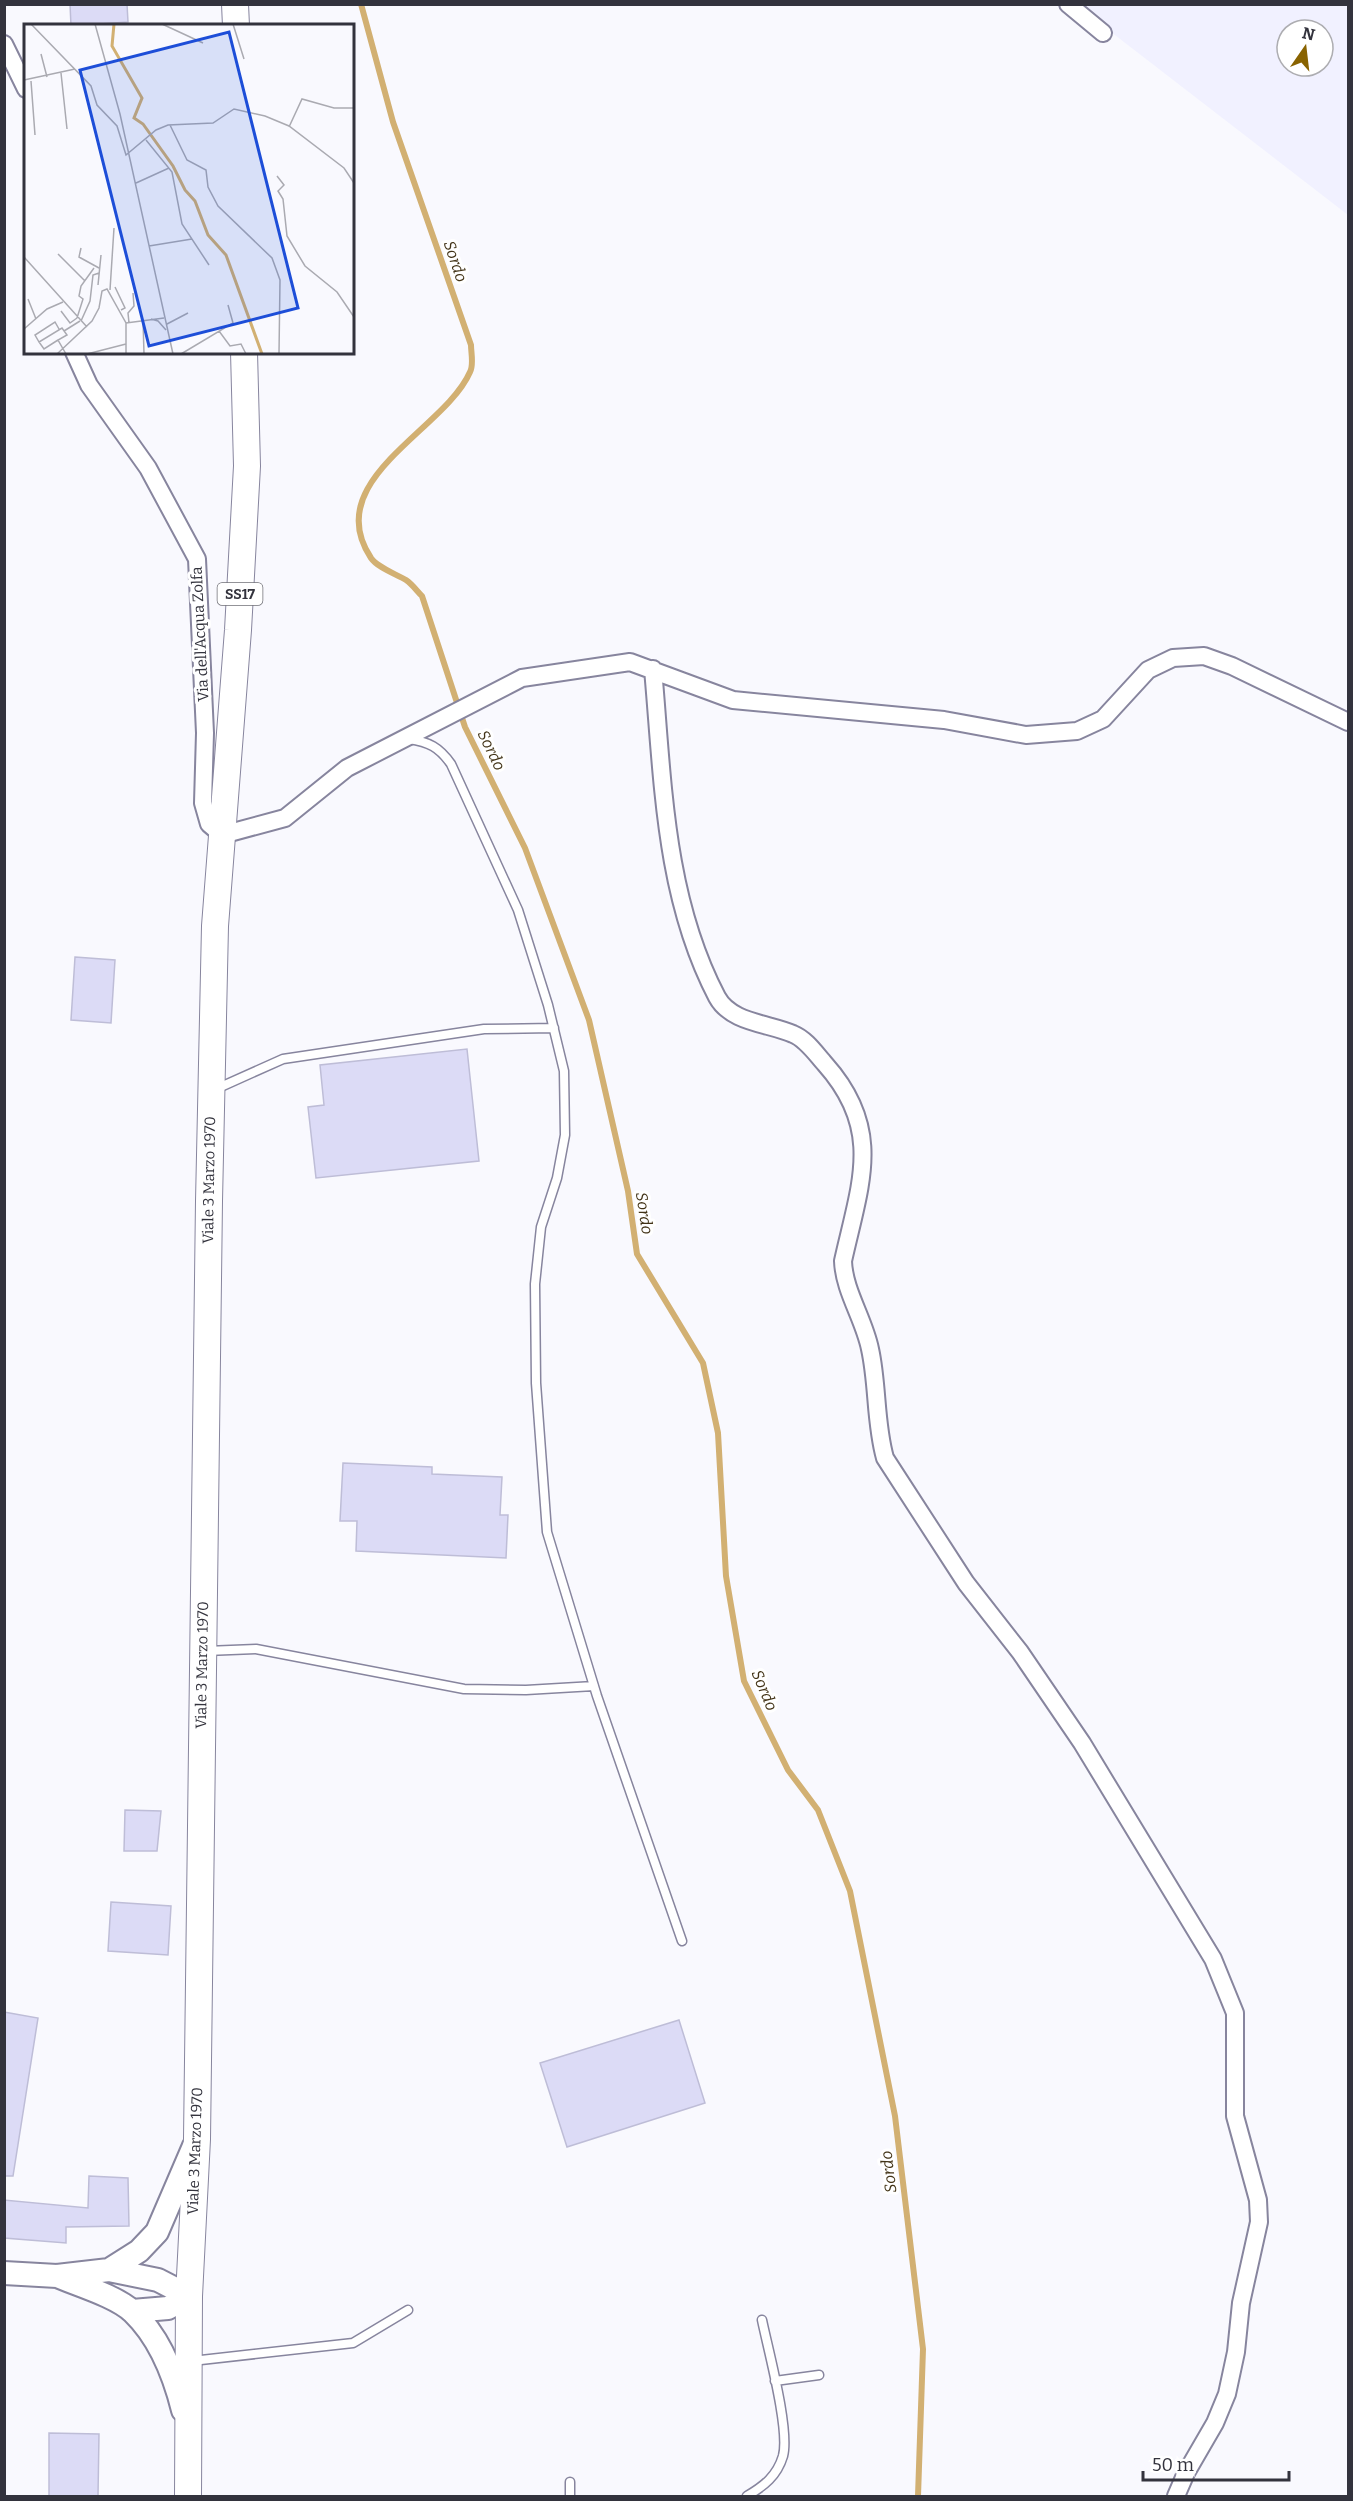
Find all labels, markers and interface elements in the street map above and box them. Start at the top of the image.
north arrow [1275,18,1335,78]
text: N [1300,23,1317,45]
inset map [24,24,354,354]
water label: Sordo [440,238,471,284]
street label: Via dell'Acqua Zolfa [187,566,213,702]
road number: SS17 [218,583,262,605]
water label: Sordo [474,727,509,774]
street label: Viale 3 Marzo 1970 [199,1116,219,1244]
water label: Sordo [632,1191,657,1236]
street label: Viale 3 Marzo 1970 [192,1601,212,1729]
water label: Sordo [747,1667,782,1714]
street label: Viale 3 Marzo 1970 [184,2087,206,2215]
water label: Sordo [876,2150,901,2194]
scale bar [1143,2444,1288,2482]
text: 50 m [1152,2454,1194,2476]

